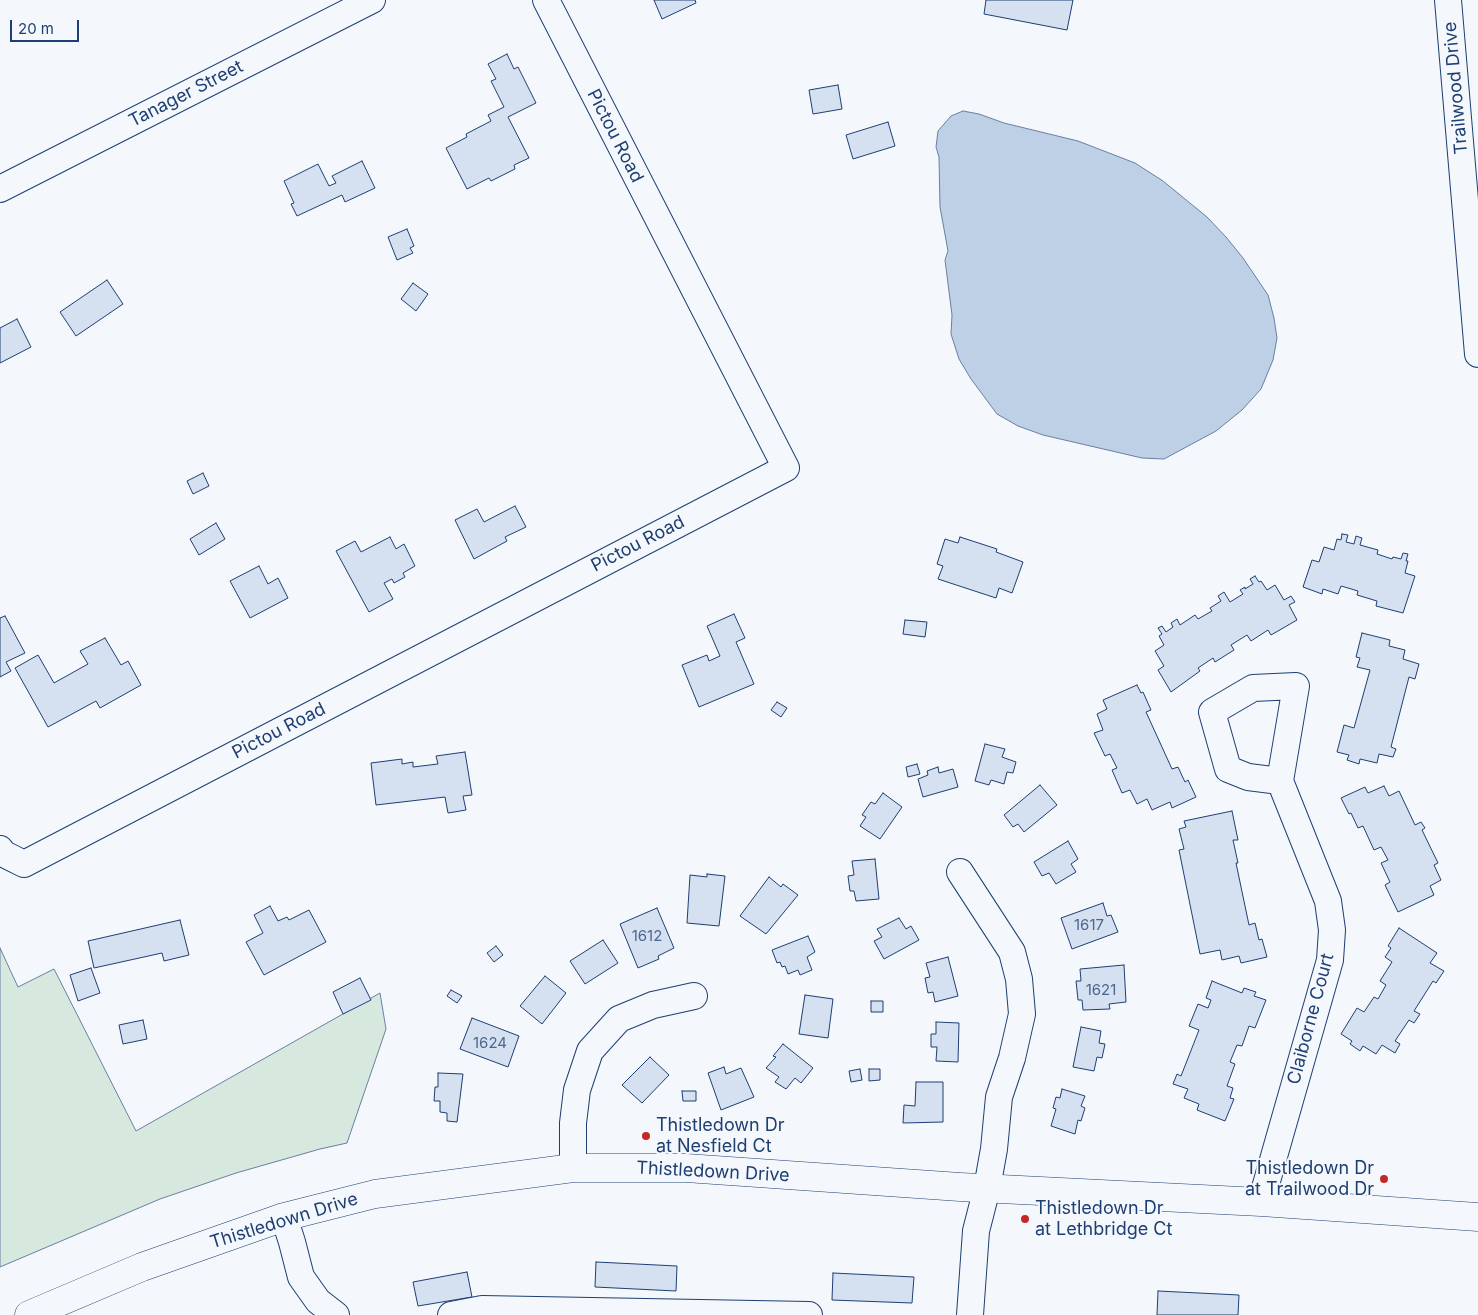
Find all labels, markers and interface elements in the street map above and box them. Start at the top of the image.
scale bar [12,10,81,42]
text: 20 m [18,19,54,38]
street label: Trailwood Drive [1439,21,1473,155]
street label: Tanager Street [125,56,247,132]
street label: Pictou Road [582,86,648,186]
street label: Pictou Road [588,511,688,577]
street label: Pictou Road [229,698,329,764]
house number: 1617 [1074,916,1104,934]
house number: 1612 [632,927,662,945]
street label: Claiborne Court [1283,951,1339,1087]
house number: 1621 [1086,981,1116,999]
house number: 1624 [473,1034,507,1052]
place label: Thistledown Dr at Nesfield Ct [656,1115,785,1158]
marker: Thistledown Dr at Nesfield Ct [640,1130,652,1142]
street label: Thistledown Drive [636,1157,790,1187]
place label: Thistledown Dr at Trailwood Dr [1245,1158,1374,1200]
marker: Thistledown Dr at Trailwood Dr [1378,1173,1390,1185]
street label: Thistledown Drive [207,1188,361,1254]
place label: Thistledown Dr at Lethbridge Ct [1035,1198,1172,1240]
marker: Thistledown Dr at Lethbridge Ct [1019,1213,1031,1225]

